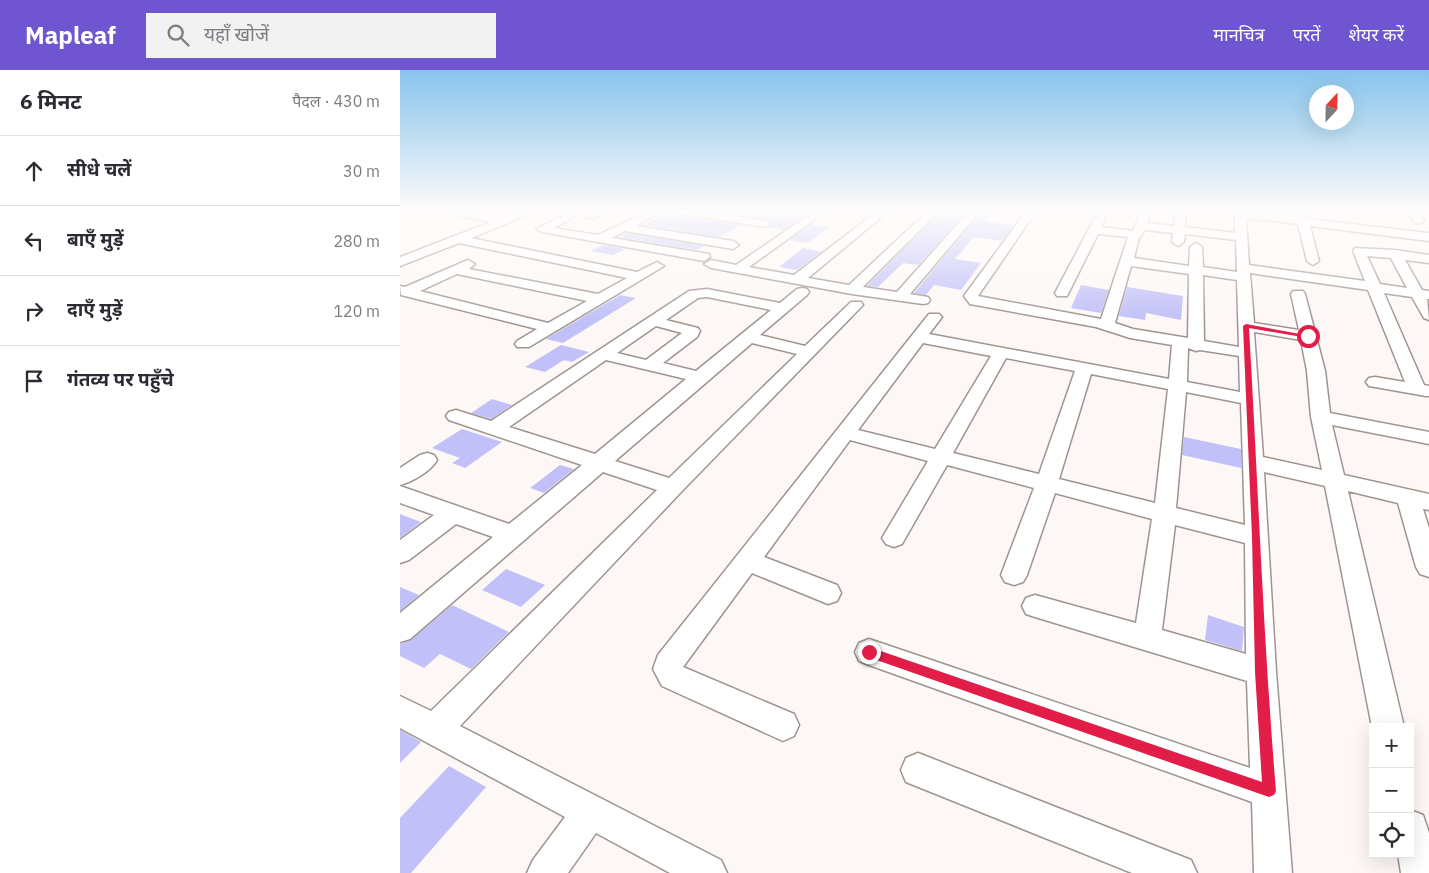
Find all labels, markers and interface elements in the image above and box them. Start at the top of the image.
search box [146,13,496,58]
text: Mapleaf [25,19,116,51]
icon: search [164,21,192,49]
text: यहाँ खोजें [204,22,269,46]
text: मानचित्र [1213,23,1265,46]
text: परतें [1293,23,1321,46]
text: शेयर करें [1349,23,1404,46]
north arrow [1309,85,1354,130]
text: 6 मिनट [20,87,82,115]
text: पैदल · 430 m [292,91,380,111]
icon: ahead [20,157,48,185]
text: सीधे चलें [67,157,131,181]
text: 30 m [343,161,380,181]
icon: left [20,227,48,255]
text: बाएँ मुड़ें [67,227,124,251]
text: 280 m [333,231,380,251]
icon: right [20,297,48,325]
text: दाएँ मुड़ें [67,297,123,321]
text: 120 m [333,301,380,321]
route start [1297,325,1320,348]
icon: arrive [20,367,48,395]
text: गंतव्य पर पहुँचे [67,367,174,391]
route end [858,641,881,664]
map controls [1369,723,1414,858]
button: + [1369,723,1414,768]
button: − [1369,768,1414,813]
button: locate [1369,813,1414,858]

